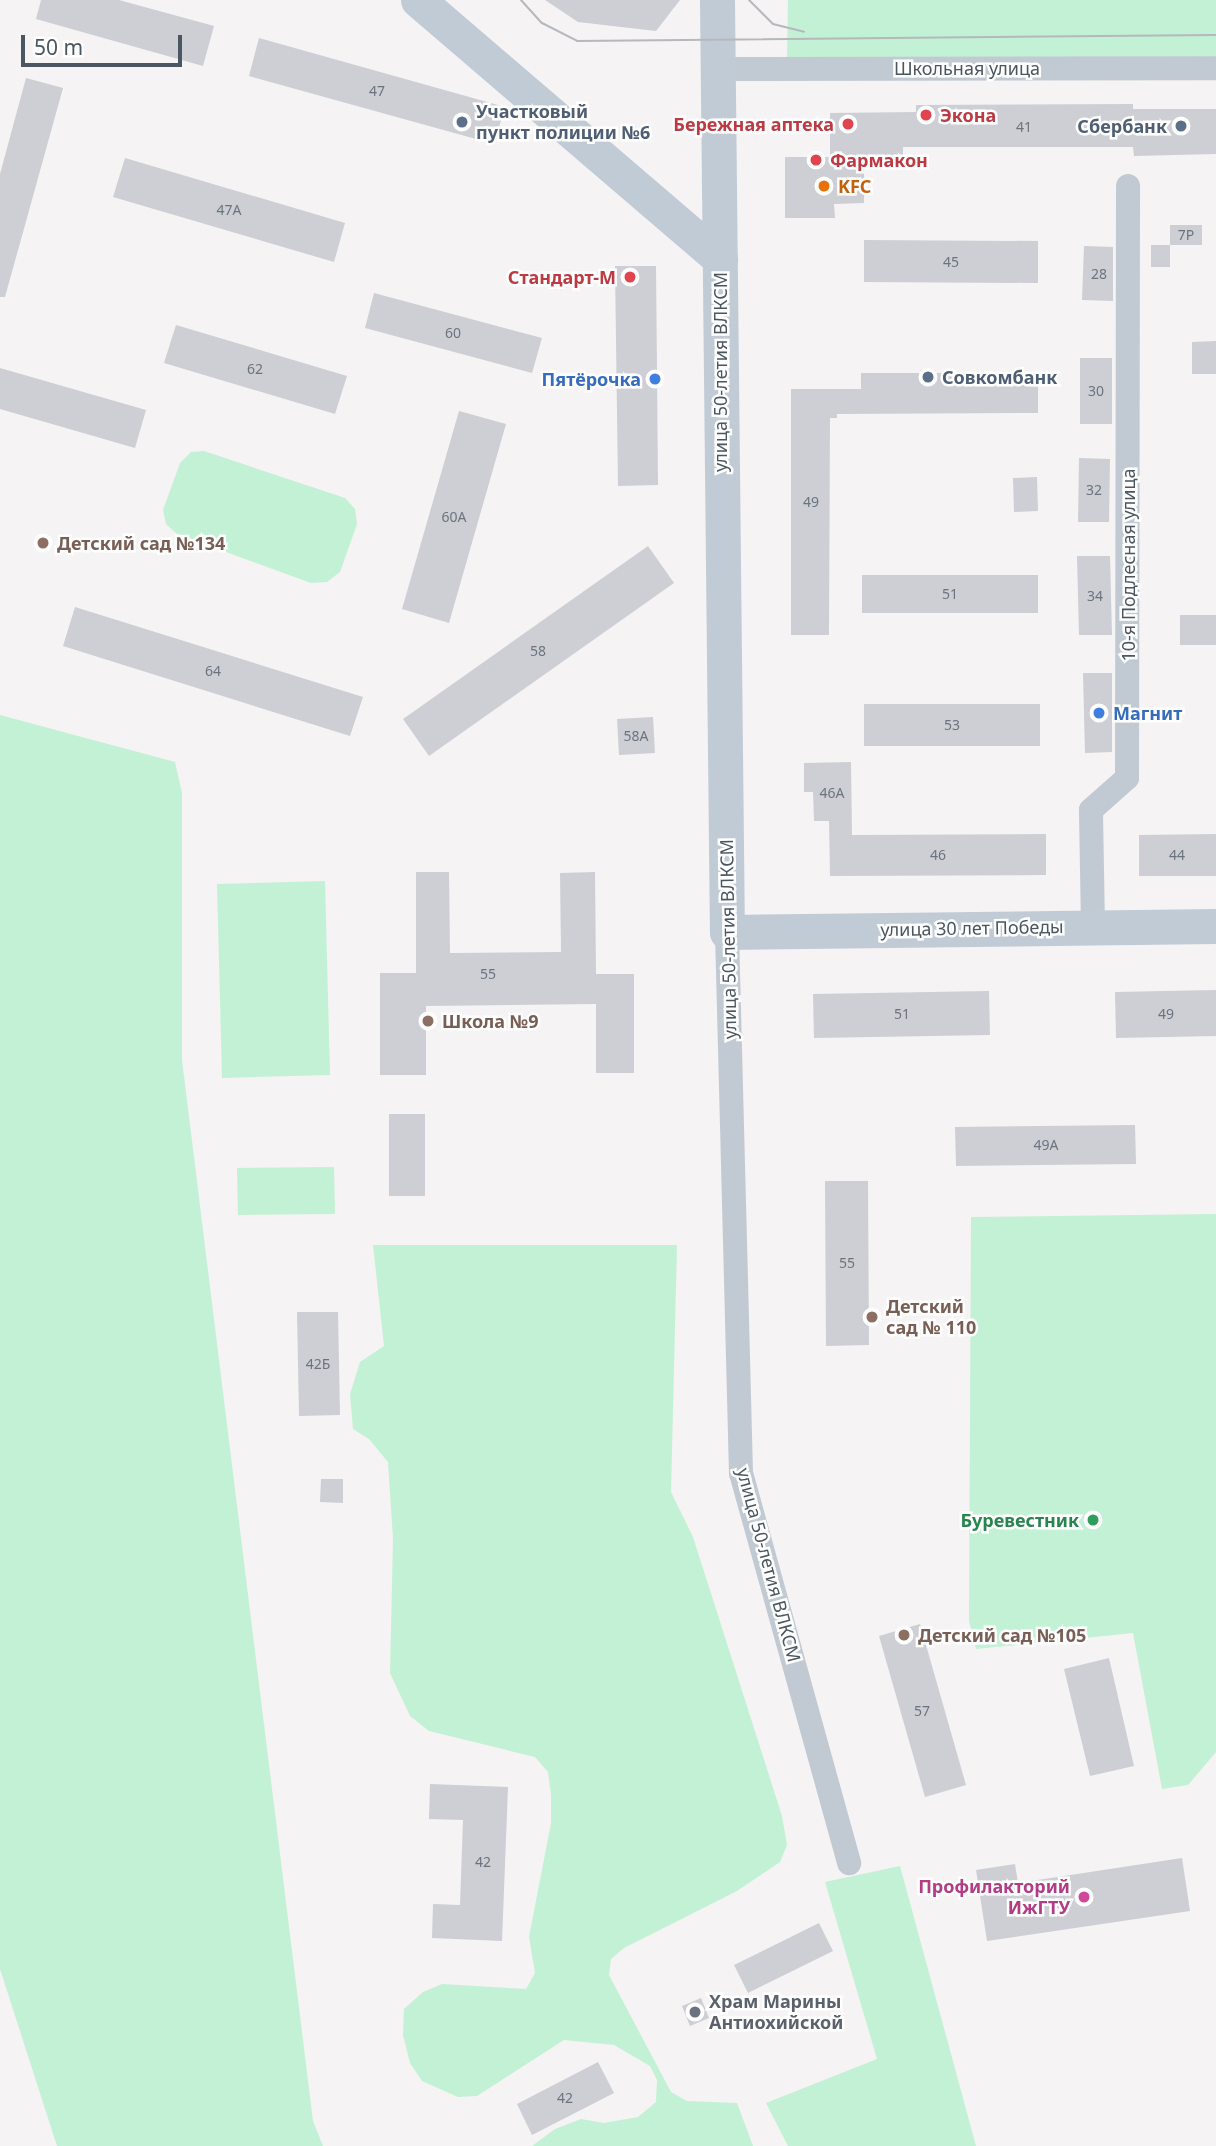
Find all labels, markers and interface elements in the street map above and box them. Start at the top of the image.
scale bar [24,21,186,65]
text: 50 m [34,33,83,61]
street label: Школьная улица [894,57,1040,79]
house number: 47 [369,83,385,99]
place label: Участковый пункт полиции №6 [476,101,650,144]
place label: Экона [940,104,996,126]
marker: Экона [918,107,934,123]
place label: Бережная аптека [673,113,834,135]
marker: Участковый пункт полиции №6 [454,114,470,130]
place label: Сбербанк [1077,115,1167,137]
marker: Бережная аптека [840,116,856,132]
marker: Сбербанк [1173,118,1189,134]
house number: 41 [1016,119,1032,135]
place label: Фармакон [830,149,928,171]
marker: Фармакон [808,152,824,168]
place label: KFC [838,175,871,197]
marker: KFC [816,178,832,194]
house number: 47А [217,202,241,218]
house number: 7Р [1178,227,1194,243]
house number: 45 [943,254,959,270]
place label: Стандарт-М [508,266,616,288]
house number: 28 [1091,266,1107,282]
marker: Стандарт-М [622,269,638,285]
street label: улица 50-летия ВЛКСМ [709,272,731,472]
house number: 60 [445,325,461,341]
house number: 62 [247,361,263,377]
place label: Совкомбанк [942,366,1057,388]
place label: Пятёрочка [542,368,641,390]
marker: Совкомбанк [920,369,936,385]
marker: Пятёрочка [647,371,663,387]
house number: 30 [1088,383,1104,399]
street label: 10-я Подлесная улица [1117,468,1139,662]
house number: 32 [1086,482,1102,498]
house number: 49 [803,494,819,510]
house number: 60А [442,509,466,525]
place label: Детский сад №134 [57,532,225,554]
marker: Детский сад №134 [35,535,51,551]
house number: 51 [942,586,958,602]
house number: 34 [1087,588,1103,604]
house number: 58 [530,643,546,659]
house number: 64 [205,663,221,679]
place label: Магнит [1113,702,1182,724]
marker: Магнит [1091,705,1107,721]
house number: 53 [944,717,960,733]
house number: 58А [624,728,648,744]
house number: 46А [820,785,844,801]
street label: улица 50-летия ВЛКСМ [715,839,741,1039]
house number: 46 [930,847,946,863]
house number: 44 [1169,847,1185,863]
street label: улица 30 лет Победы [880,916,1064,940]
house number: 55 [480,966,496,982]
house number: 51 [894,1006,910,1022]
house number: 49 [1158,1006,1174,1022]
place label: Школа №9 [442,1010,539,1032]
marker: Школа №9 [420,1013,436,1029]
house number: 49А [1034,1137,1058,1153]
house number: 55 [839,1255,855,1271]
place label: Детский сад № 110 [886,1296,976,1338]
marker: Детский сад № 110 [864,1309,880,1325]
house number: 42Б [306,1356,330,1372]
street label: улица 50-летия ВЛКСМ [733,1466,805,1664]
place label: Буревестник [960,1509,1079,1531]
marker: Буревестник [1085,1512,1101,1528]
place label: Детский сад №105 [918,1624,1086,1646]
marker: Детский сад №105 [896,1627,912,1643]
house number: 57 [914,1703,930,1719]
house number: 42 [475,1854,491,1870]
place label: Профилакторий ИжГТУ [918,1876,1070,1918]
marker: Профилакторий ИжГТУ [1076,1889,1092,1905]
place label: Храм Марины Антиохийской [709,1991,843,2034]
marker: Храм Марины Антиохийской [687,2004,703,2020]
house number: 42 [557,2090,573,2106]

